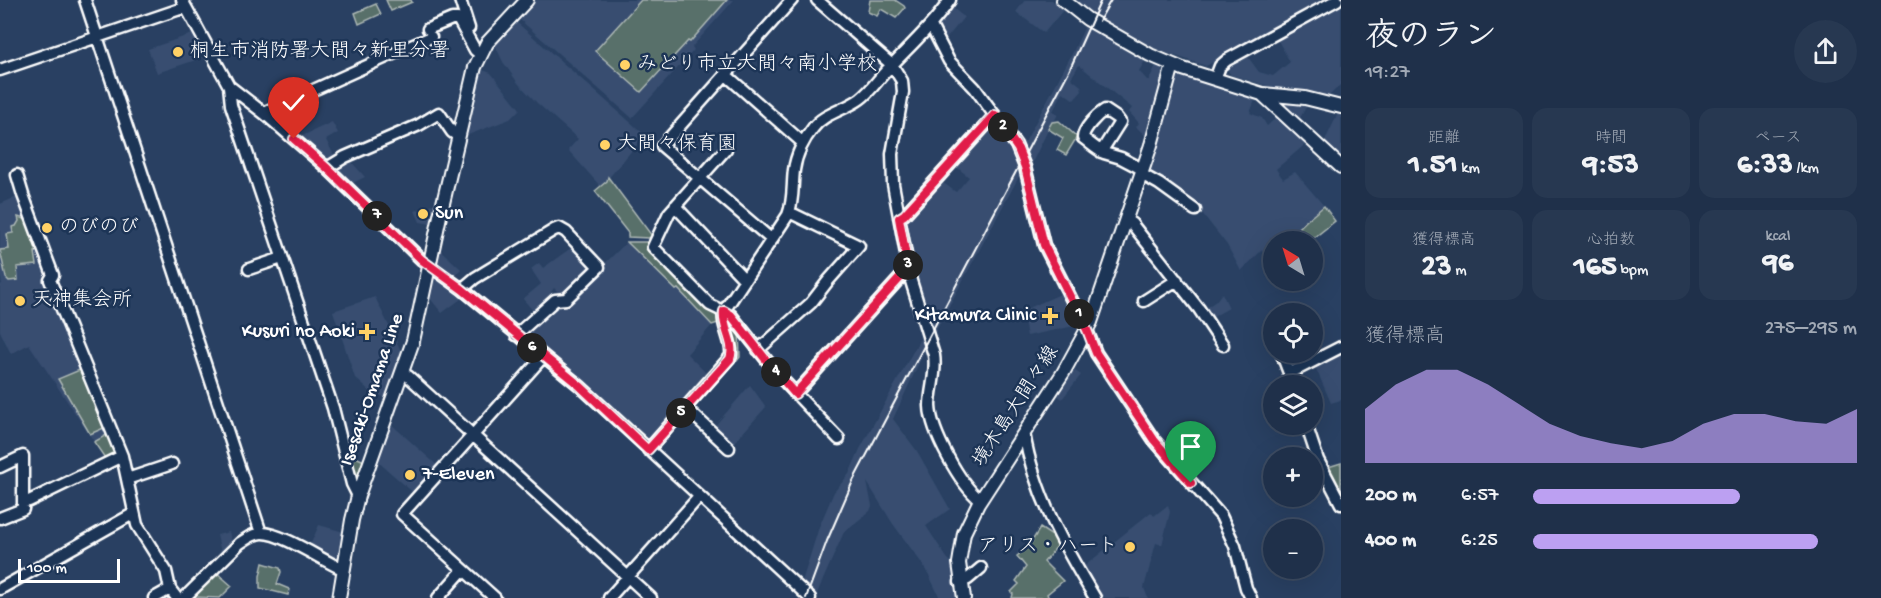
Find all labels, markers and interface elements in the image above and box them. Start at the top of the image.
text: 夜のラン [1365,20,1497,58]
button: share [1794,20,1857,83]
place label: 桐生市消防署大間々新里分署 [190,39,450,64]
marker: 桐生市消防署大間々新里分署 [171,45,185,59]
place label: みどり市立大間々南小学校 [637,52,877,77]
marker: みどり市立大間々南小学校 [618,58,632,72]
text: 19:27 [1365,62,1410,85]
pin [268,77,319,139]
icon: check [277,86,310,119]
pin: 2 [988,112,1018,142]
text: 2 [999,117,1007,136]
text: 距離 [1428,130,1460,149]
text: 時間 [1595,130,1627,149]
text: ペース [1754,130,1802,149]
place label: 大間々保育園 [617,132,737,157]
marker: 大間々保育園 [598,138,612,152]
text: 1.51 [1408,149,1458,184]
text: 9:53 [1583,149,1639,184]
text: 6:33 [1737,149,1793,184]
text: km [1458,160,1480,179]
text: /km [1793,160,1819,179]
pin: 7 [362,201,392,231]
place label: Sun [435,203,464,226]
text: 7 [373,206,381,225]
marker: Sun [416,207,430,221]
place label: のびのび [59,217,139,240]
marker: のびのび [40,221,54,235]
text: kcal [1766,228,1790,247]
north arrow [1263,231,1323,291]
map controls [1263,231,1323,579]
text: 獲得標高 [1412,232,1476,251]
text: 心拍数 [1587,232,1635,251]
text: 96 [1763,247,1793,282]
pin: 3 [893,250,923,280]
text: 23 [1421,251,1452,286]
text: 165 [1574,251,1617,286]
text: 3 [904,255,912,274]
text: m [1452,262,1467,281]
text: bpm [1617,262,1648,281]
place label: 天神集会所 [32,288,132,313]
marker: 天神集会所 [13,294,27,308]
pin: 1 [1064,299,1094,329]
button: locate [1263,303,1323,363]
text: 1 [1076,304,1082,323]
place label: Kitamura Clinic [915,305,1037,328]
marker: Kitamura Clinic [1041,307,1059,325]
street label: Isesaki-Omama Line [336,310,410,469]
text: 275–295 m [1765,318,1857,341]
place label: Kusuri no Aoki [242,321,355,344]
marker: Kusuri no Aoki [360,325,374,339]
text: 獲得標高 [1365,326,1445,349]
pin: 6 [517,333,547,363]
text: 6 [528,338,536,357]
street label: 境木島大間々線 [968,341,1065,472]
pin: 4 [761,357,791,387]
text: 4 [772,362,780,381]
button: layers [1263,375,1323,435]
pin: 5 [666,398,696,428]
text: 5 [677,403,685,422]
pin [1165,421,1216,483]
icon: arrive [1174,430,1207,463]
button: + [1263,447,1323,507]
place label: 7-Eleven [421,464,495,487]
marker: 7-Eleven [403,468,417,482]
text: 200 m [1365,485,1416,508]
text: 6:57 [1461,485,1498,508]
button: − [1263,519,1323,579]
text: 400 m [1365,530,1416,553]
text: 6:25 [1461,530,1498,553]
place label: アリス・ハート [978,536,1118,559]
marker: アリス・ハート [1123,540,1137,554]
scale bar [18,556,120,584]
text: 100 m [27,560,67,579]

